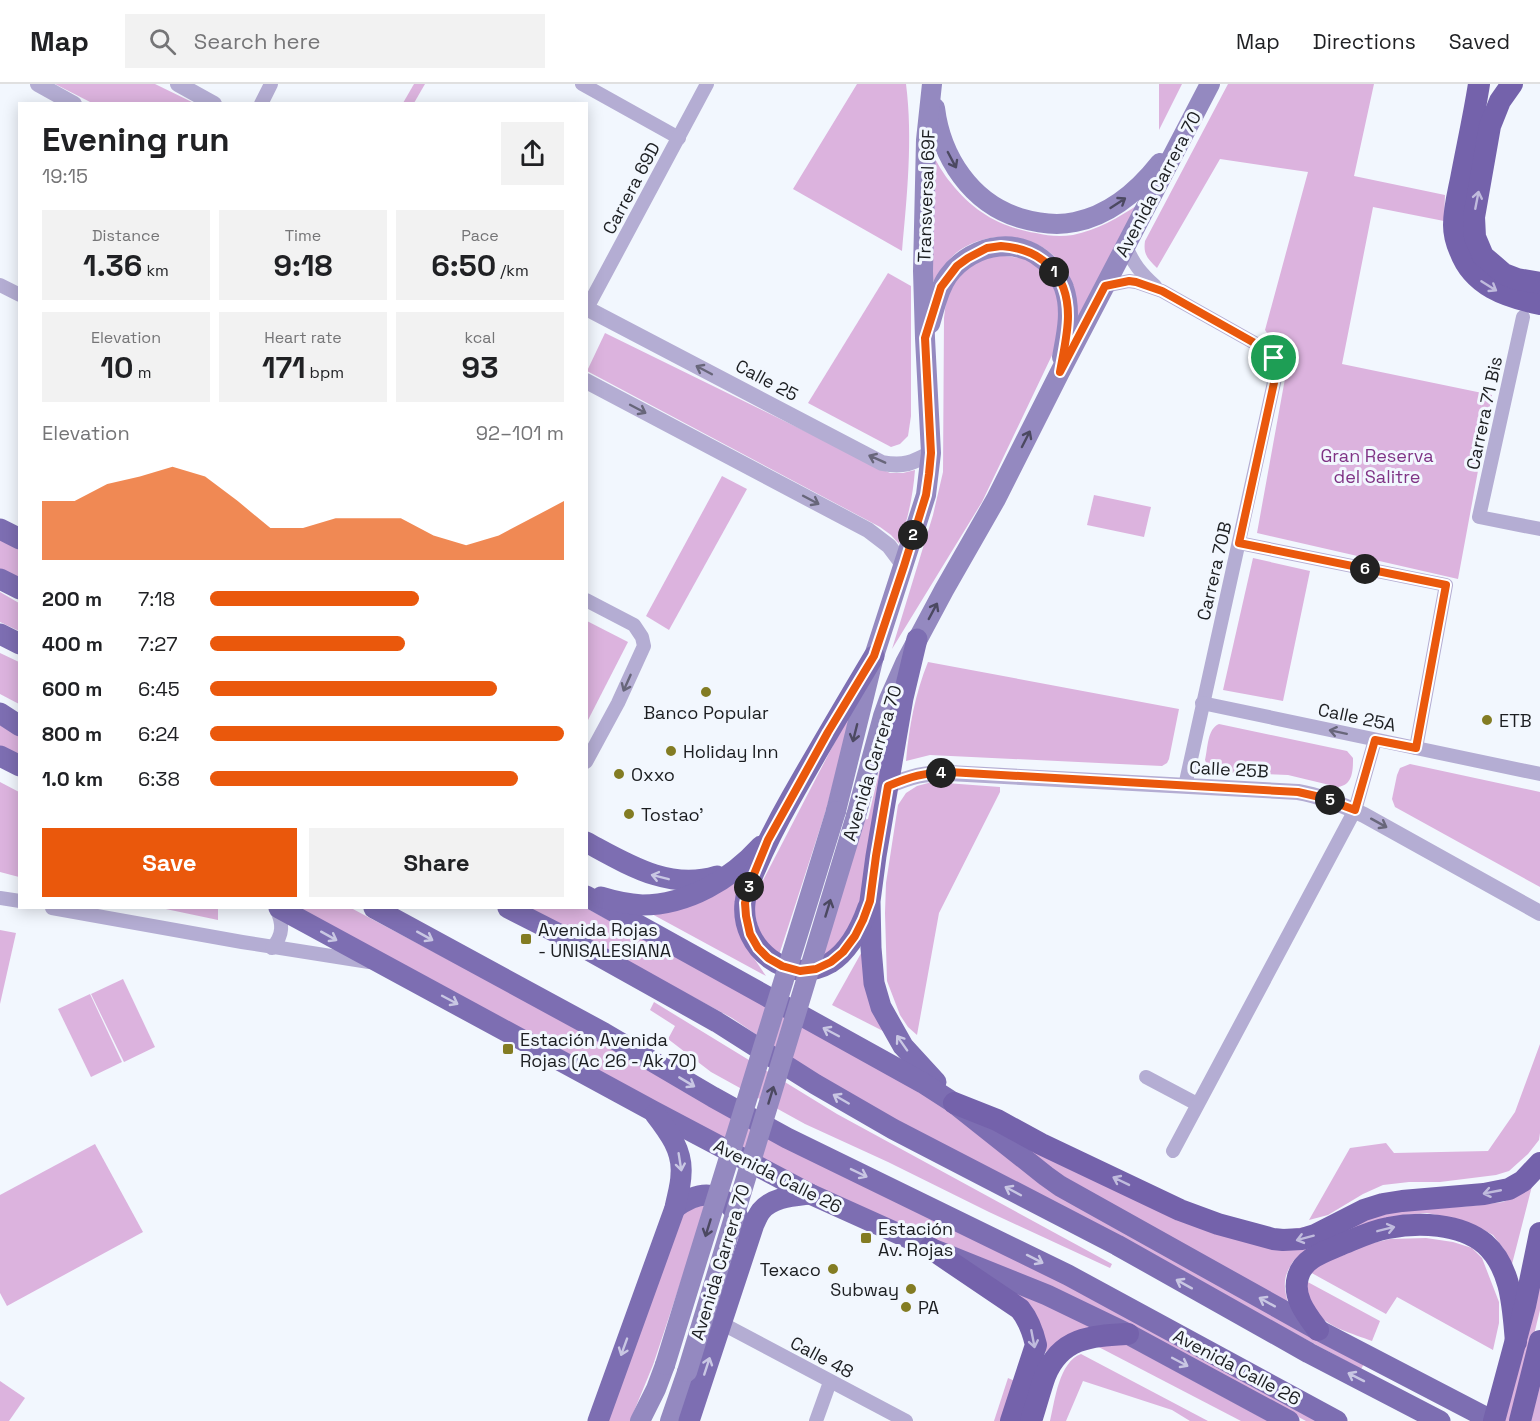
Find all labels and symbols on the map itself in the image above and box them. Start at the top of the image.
street label: Avenida Carrera 70 [1110,107,1206,261]
street label: Transversal 69F [912,129,940,263]
street label: Carrera 69D [597,138,665,238]
one-way arrow [947,151,958,169]
one-way arrow [1472,191,1483,210]
one-way arrow [1109,197,1126,209]
pin: 1 [1039,257,1069,287]
one-way arrow [1481,280,1498,293]
pin [1248,332,1299,383]
street label: Calle 25 [732,354,802,406]
street label: Carrera 71 Bis [1461,354,1507,472]
one-way arrow [695,364,713,375]
one-way arrow [629,404,647,415]
one-way arrow [1021,431,1032,449]
park label: Gran Reserva del Salitre [1320,444,1434,488]
one-way arrow [868,453,886,465]
one-way arrow [802,494,820,506]
street label: Carrera 70B [1191,519,1237,623]
pin: 2 [898,520,928,550]
pin: 6 [1350,554,1380,584]
one-way arrow [928,602,939,620]
one-way arrow [621,673,632,692]
street label: Avenida Carrera 70 [837,682,907,844]
marker: Banco Popular [699,685,713,699]
street label: Calle 25A [1316,698,1398,736]
place label: Banco Popular [643,701,769,724]
place label: ETB [1499,709,1532,732]
marker: ETB [1480,713,1494,727]
one-way arrow [849,723,861,742]
one-way arrow [1329,726,1348,737]
place label: Holiday Inn [683,740,779,763]
marker: Holiday Inn [664,744,678,758]
street label: Calle 25B [1189,755,1269,783]
pin: 4 [926,758,956,788]
place label: Oxxo [631,763,675,786]
marker: Oxxo [612,767,626,781]
pin: 5 [1315,785,1345,815]
place label: Tostao’ [641,803,704,826]
marker: Tostao’ [622,807,636,821]
one-way arrow [1370,817,1387,829]
one-way arrow [651,870,670,882]
pin: 3 [734,872,764,902]
one-way arrow [823,899,834,918]
place label: Avenida Rojas - UNISALESIANA [538,918,671,962]
one-way arrow [320,930,337,942]
one-way arrow [416,931,434,942]
marker: Avenida Rojas - UNISALESIANA [519,932,533,946]
one-way arrow [441,995,459,1007]
one-way arrow [823,1026,840,1038]
place label: Estación Avenida Rojas (Ac 26 - Ak 70) [520,1028,697,1072]
one-way arrow [896,1036,908,1052]
marker: Estación Avenida Rojas (Ac 26 - Ak 70) [501,1042,515,1056]
one-way arrow [678,1076,695,1088]
one-way arrow [766,1085,777,1104]
one-way arrow [833,1093,850,1105]
street label: Avenida Calle 26 [710,1134,846,1218]
one-way arrow [674,1152,685,1171]
one-way arrow [850,1168,868,1179]
one-way arrow [1113,1175,1131,1187]
street label: Avenida Carrera 70 [685,1181,755,1343]
one-way arrow [1005,1185,1022,1197]
one-way arrow [1482,1187,1502,1198]
place label: Estación Av. Rojas [878,1217,953,1261]
one-way arrow [701,1218,712,1237]
one-way arrow [1376,1223,1395,1235]
marker: Estación Av. Rojas [859,1231,873,1245]
one-way arrow [1295,1232,1314,1244]
one-way arrow [1025,1253,1043,1265]
place label: Texaco [760,1258,821,1281]
marker: Texaco [826,1262,840,1276]
one-way arrow [1176,1277,1193,1289]
place label: Subway [830,1278,899,1301]
marker: Subway [904,1282,918,1296]
place label: PA [918,1296,939,1319]
one-way arrow [1259,1296,1276,1308]
marker: PA [899,1300,913,1314]
street label: Avenida Calle 26 [1169,1324,1305,1410]
one-way arrow [1028,1329,1039,1348]
street label: Calle 48 [786,1331,858,1383]
one-way arrow [618,1337,629,1356]
one-way arrow [703,1357,714,1375]
one-way arrow [1170,1357,1188,1368]
one-way arrow [1347,1371,1365,1382]

